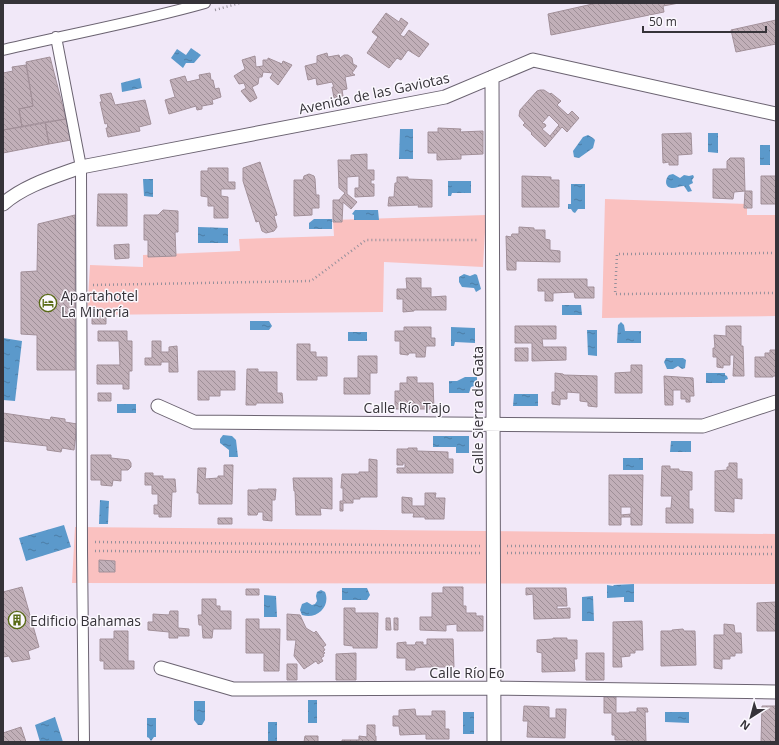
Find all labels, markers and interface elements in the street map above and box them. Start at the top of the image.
scale bar [643,8,766,34]
text: 50 m [649,13,677,30]
street label: Avenida de las Gaviotas [297,68,452,118]
place label: Apartahotel La Minería [61,286,138,321]
hotel icon: Apartahotel La Minería [38,293,58,313]
street label: Calle Sierra de Gata [468,346,487,474]
street label: Calle Río Tajo [364,398,450,417]
building icon: Edificio Bahamas [7,610,27,630]
place label: Edificio Bahamas [30,611,141,630]
street label: Calle Río Eo [429,663,505,682]
north arrow [731,697,771,737]
text: N [737,717,753,734]

